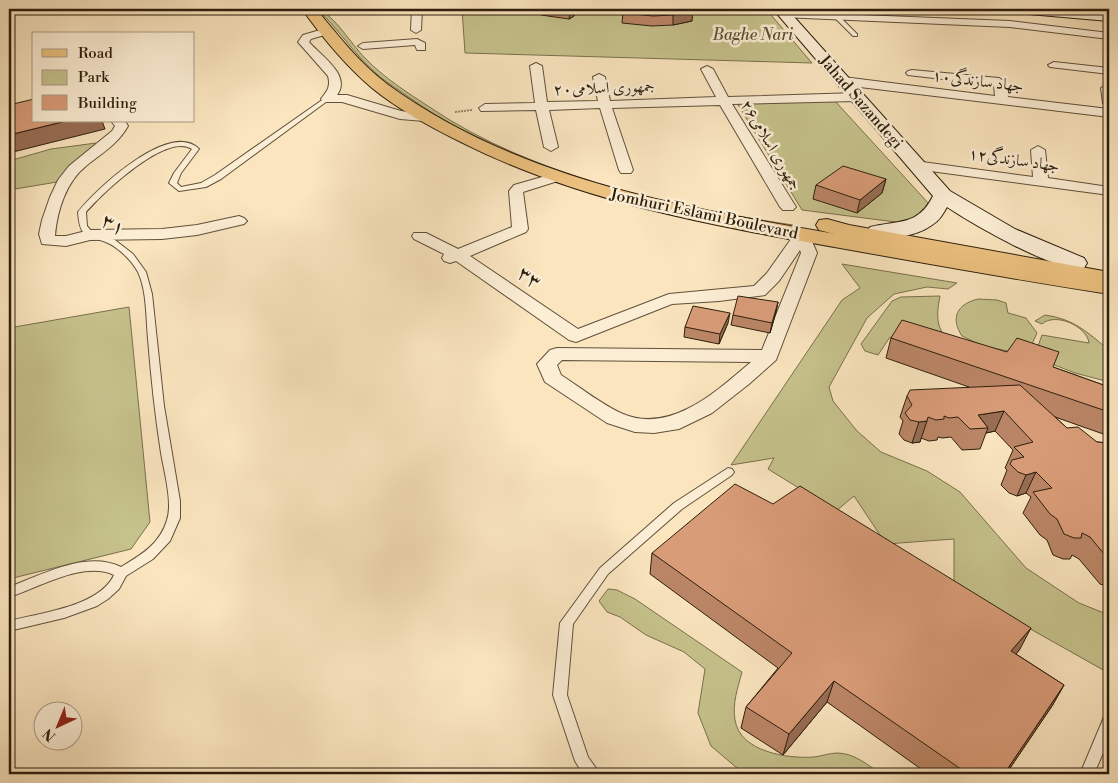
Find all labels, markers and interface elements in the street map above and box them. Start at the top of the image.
park label: Baghe Nari [712,25,793,45]
legend [32,32,195,122]
text: Road [78,44,113,63]
street label: Jahad Sazandegi [814,50,907,153]
street label: جهاد سازندگی۱۰ [931,63,1025,97]
text: Park [78,68,110,87]
street label: جمهوری اسلامی۲۰ [553,76,655,100]
text: Building [77,94,137,113]
street label: جمهوری اسلامی۲۶ [736,96,806,194]
street label: جهاد سازندگی۱۲ [967,141,1061,176]
street label: Jomhuri Eslami Boulevard [607,184,800,244]
street label: ۳۱ [97,208,129,242]
street label: ۳۳ [512,261,546,295]
north arrow [32,700,82,750]
text: N [39,724,60,745]

